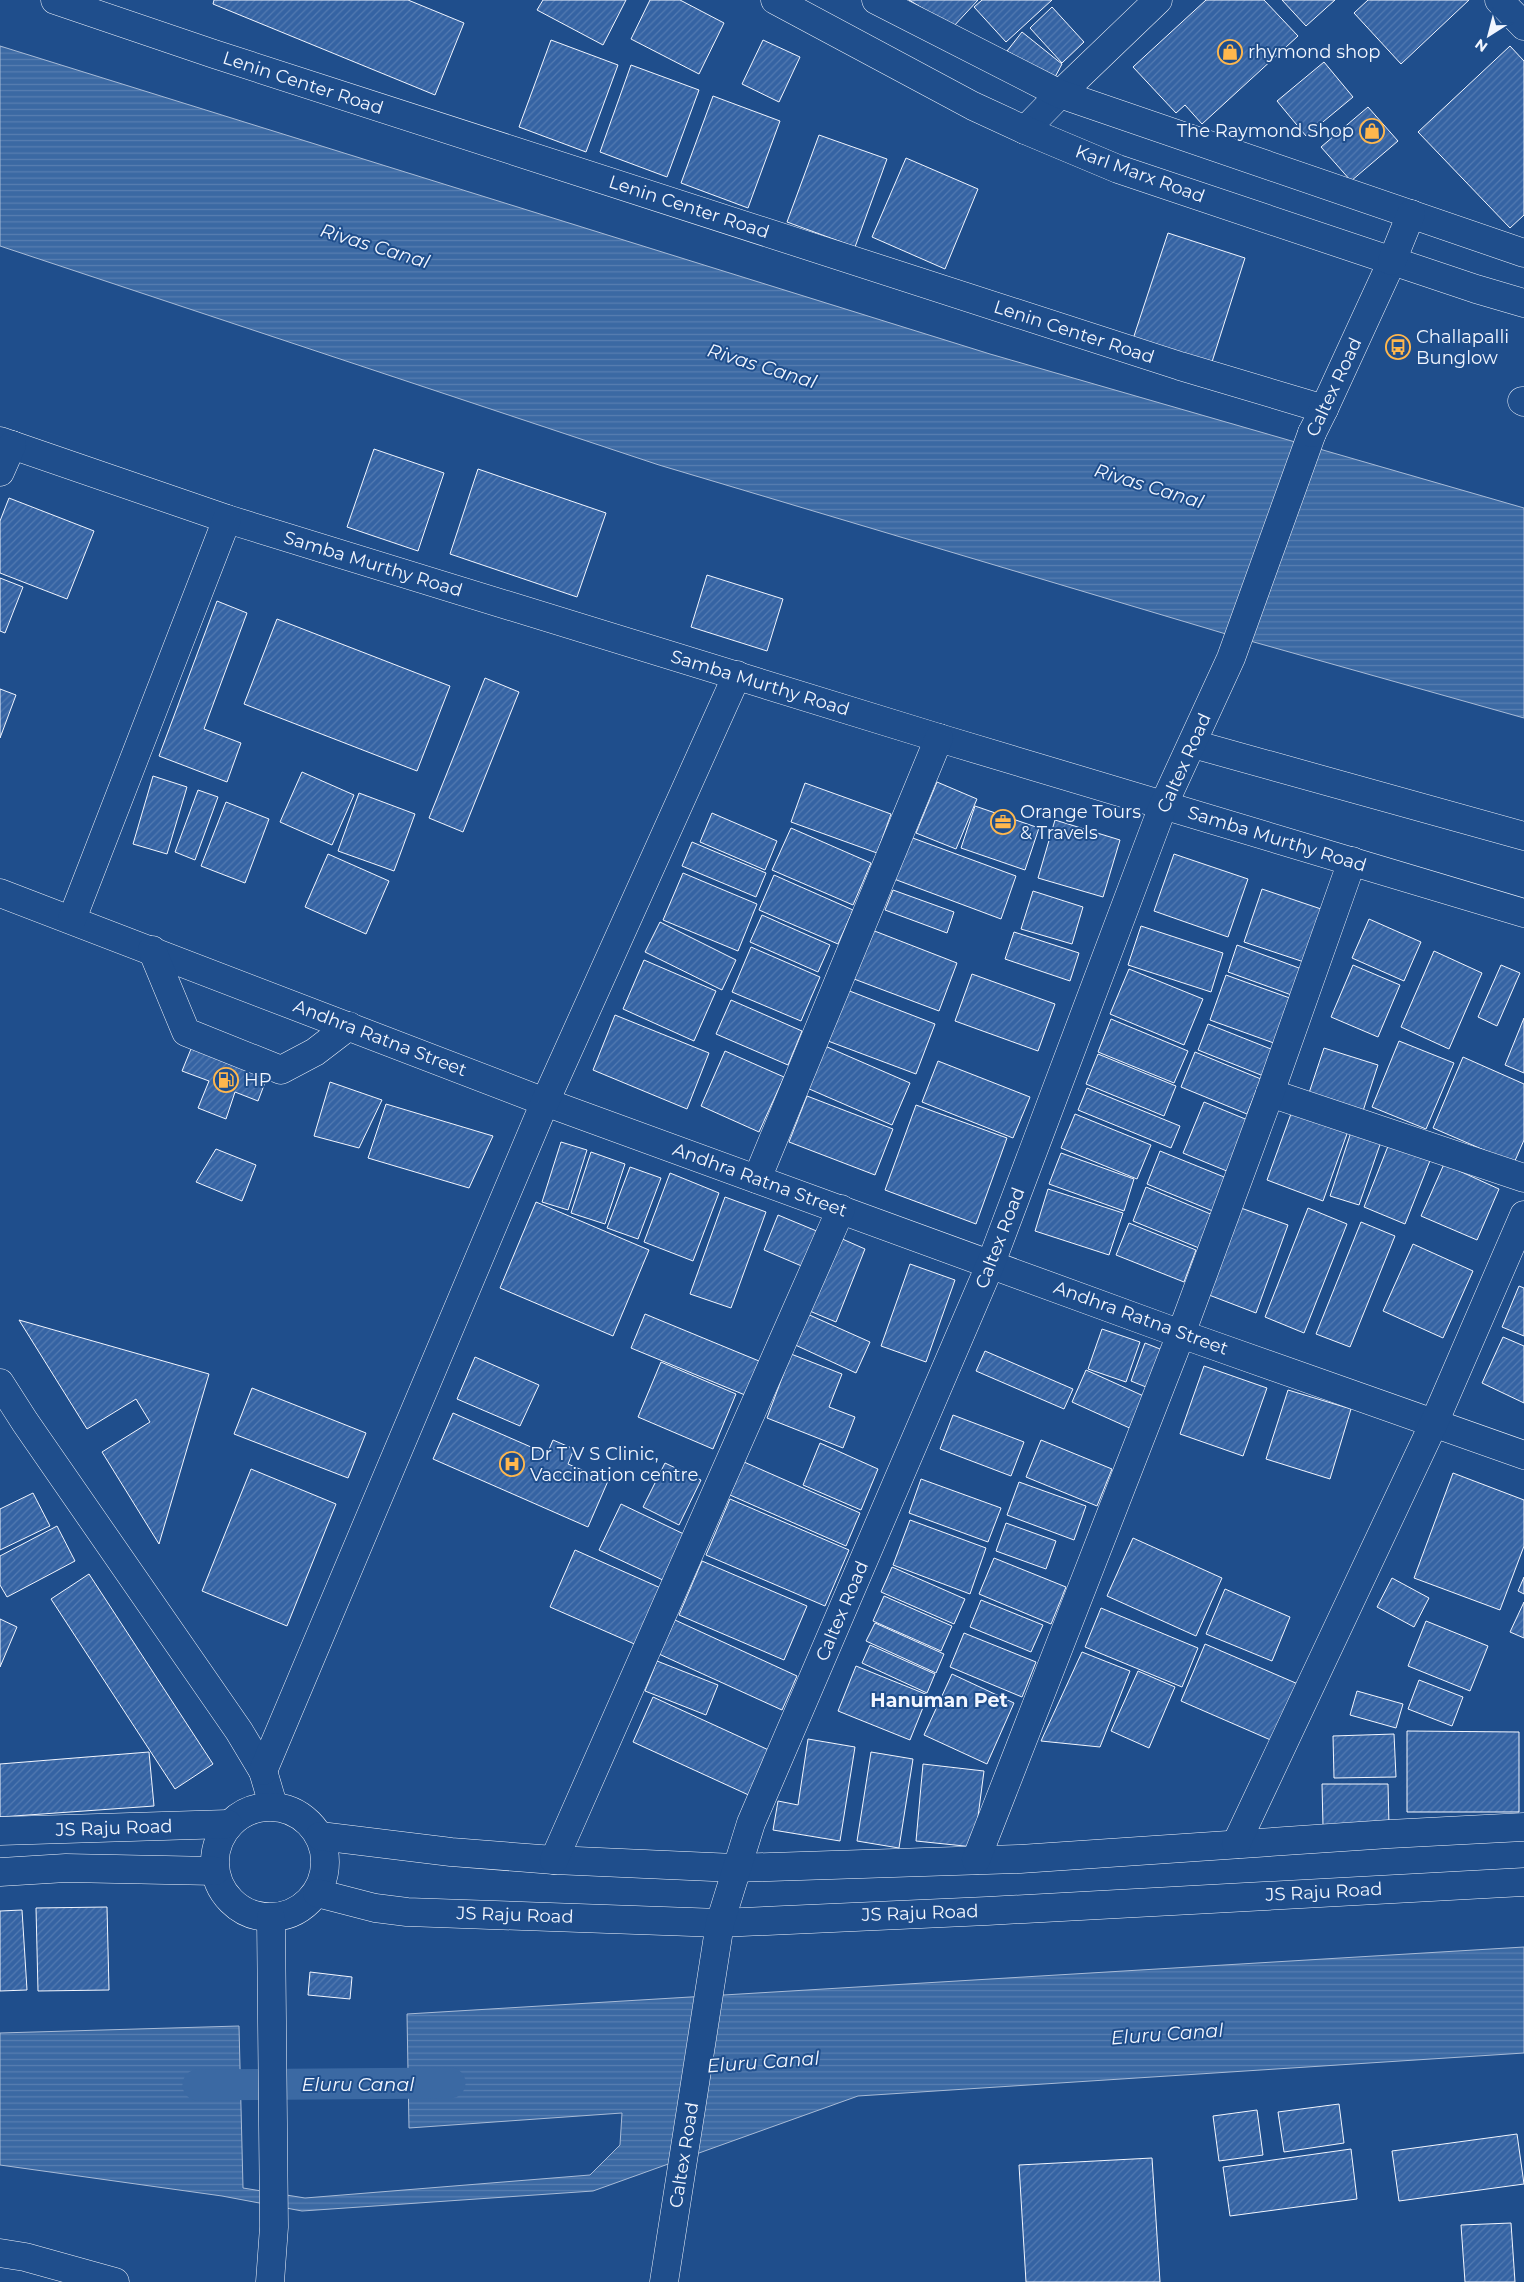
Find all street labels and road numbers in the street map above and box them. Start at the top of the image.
street label: Lenin Center Road [220,47,386,119]
street label: Karl Marx Road [1072,140,1208,208]
street label: Lenin Center Road [606,171,772,243]
street label: Lenin Center Road [991,296,1157,368]
street label: Caltex Road [1301,334,1367,440]
street label: Samba Murthy Road [281,526,465,602]
street label: Samba Murthy Road [668,645,852,721]
street label: Caltex Road [1152,710,1216,816]
street label: Samba Murthy Road [1185,801,1369,877]
street label: Andhra Ratna Street [290,995,470,1081]
street label: Andhra Ratna Street [670,1138,850,1222]
street label: Caltex Road [971,1184,1029,1292]
street label: Andhra Ratna Street [1051,1276,1231,1360]
street label: Caltex Road [811,1558,873,1664]
street label: JS Raju Road [54,1815,173,1841]
street label: JS Raju Road [1264,1878,1383,1906]
street label: JS Raju Road [860,1900,979,1926]
street label: JS Raju Road [455,1902,574,1928]
street label: Caltex Road [665,2100,703,2210]

